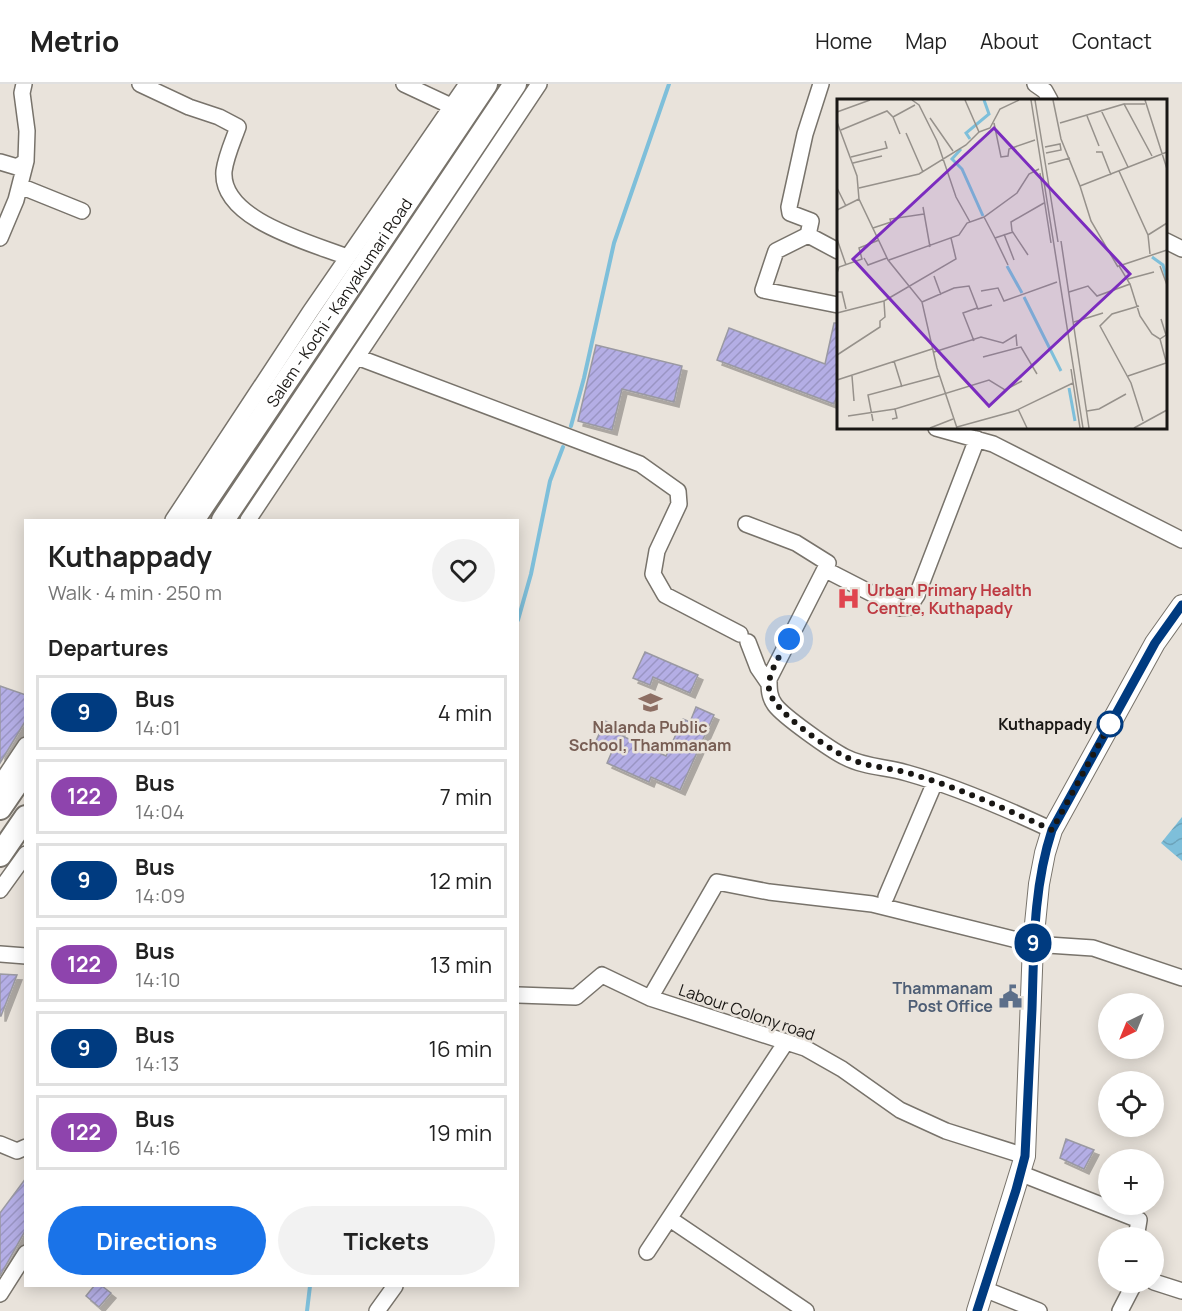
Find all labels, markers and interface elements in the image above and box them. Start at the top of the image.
text: Metrio [30,22,119,60]
text: Home [815,27,872,55]
text: Map [905,27,947,55]
text: About [980,27,1039,55]
text: Contact [1072,27,1152,55]
inset map [837,99,1167,429]
street label: Salem - Kochi - Kanyakumari Road [261,194,417,411]
text: Kuthappady [48,537,212,575]
button: heart [432,539,495,602]
text: Walk · 4 min · 250 m [48,579,222,606]
place label: Urban Primary Health Centre, Kuthapady [867,579,1032,619]
hospital icon: Urban Primary Health Centre, Kuthapady [836,586,862,612]
your location [774,624,804,654]
text: Departures [48,633,168,663]
text: Bus [135,684,175,714]
school or university icon: Nalanda Public School, Thammanam [637,689,663,715]
text: 9 [77,698,91,726]
text: 4 min [438,698,492,728]
marker: Kuthappady [1097,711,1123,737]
place label: Kuthappady [998,713,1092,735]
text: 14:01 [135,714,181,741]
place label: Nalanda Public School, Thammanam [569,716,731,756]
text: Bus [135,768,175,798]
text: 122 [67,782,101,810]
text: 7 min [440,782,492,812]
text: 14:04 [135,798,185,825]
text: Bus [135,852,175,882]
text: 9 [77,866,91,894]
text: 12 min [430,866,492,896]
text: 14:09 [135,882,185,909]
line badge: 9 [1014,924,1052,962]
text: 9 [1026,929,1040,957]
text: Bus [135,936,175,966]
text: 122 [67,950,101,978]
text: 13 min [430,950,492,980]
text: 14:10 [135,966,181,993]
place label: Thammanam Post Office [892,977,993,1017]
street label: Labour Colony road [676,978,818,1046]
public building icon: Thammanam Post Office [998,984,1024,1010]
north arrow [1098,993,1164,1059]
map controls [1098,993,1164,1293]
text: Bus [135,1020,175,1050]
text: 9 [77,1034,91,1062]
text: 16 min [429,1034,492,1064]
text: 14:13 [135,1050,179,1077]
button: locate [1098,1071,1164,1137]
text: Bus [135,1104,175,1134]
text: 122 [67,1118,101,1146]
text: 19 min [429,1118,492,1148]
text: 14:16 [135,1134,181,1161]
button: + [1098,1149,1164,1215]
button: Directions [48,1206,266,1275]
button: Tickets [278,1206,495,1275]
button: − [1098,1227,1164,1293]

